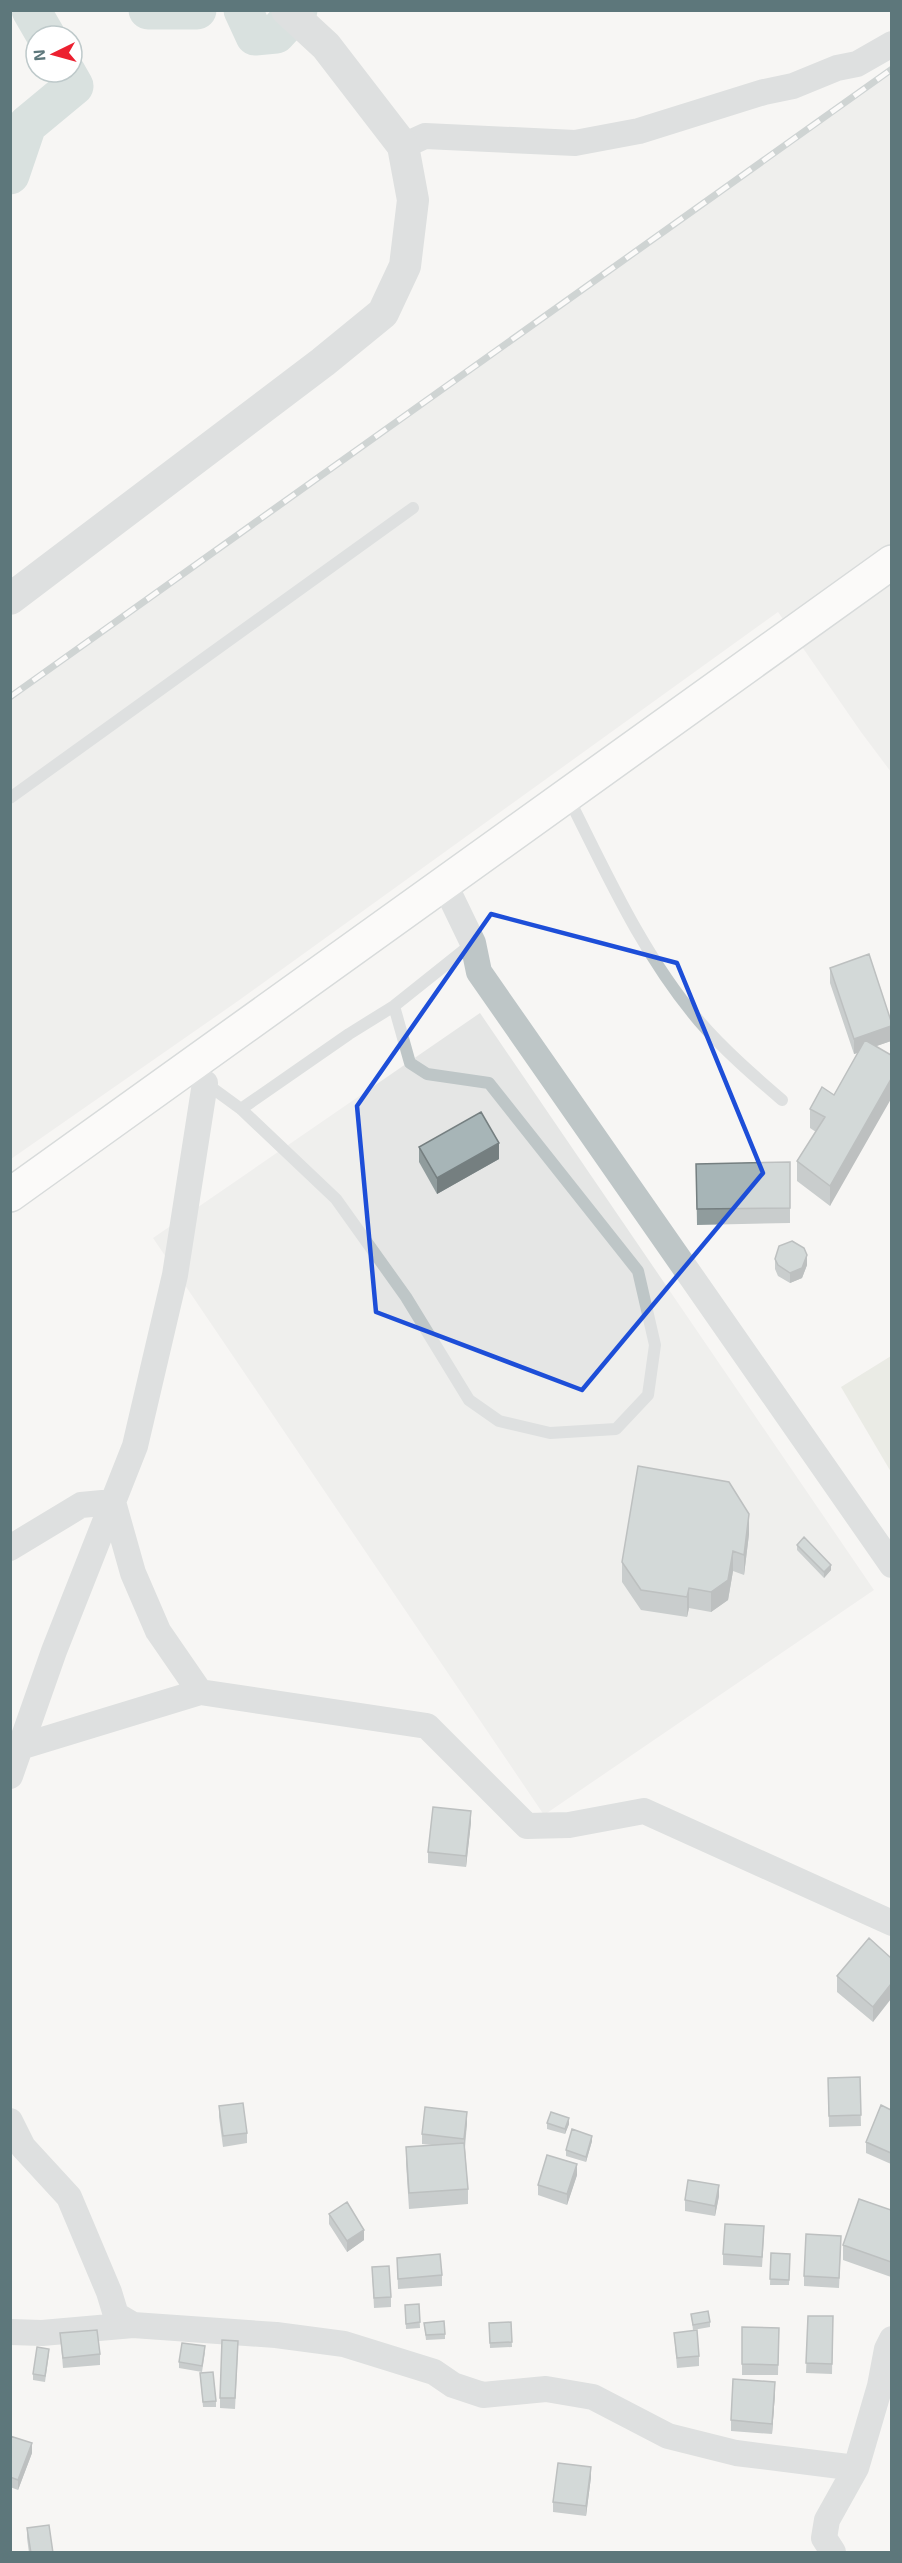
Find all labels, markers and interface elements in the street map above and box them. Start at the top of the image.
north arrow [24,24,84,84]
text: N [29,49,49,62]

